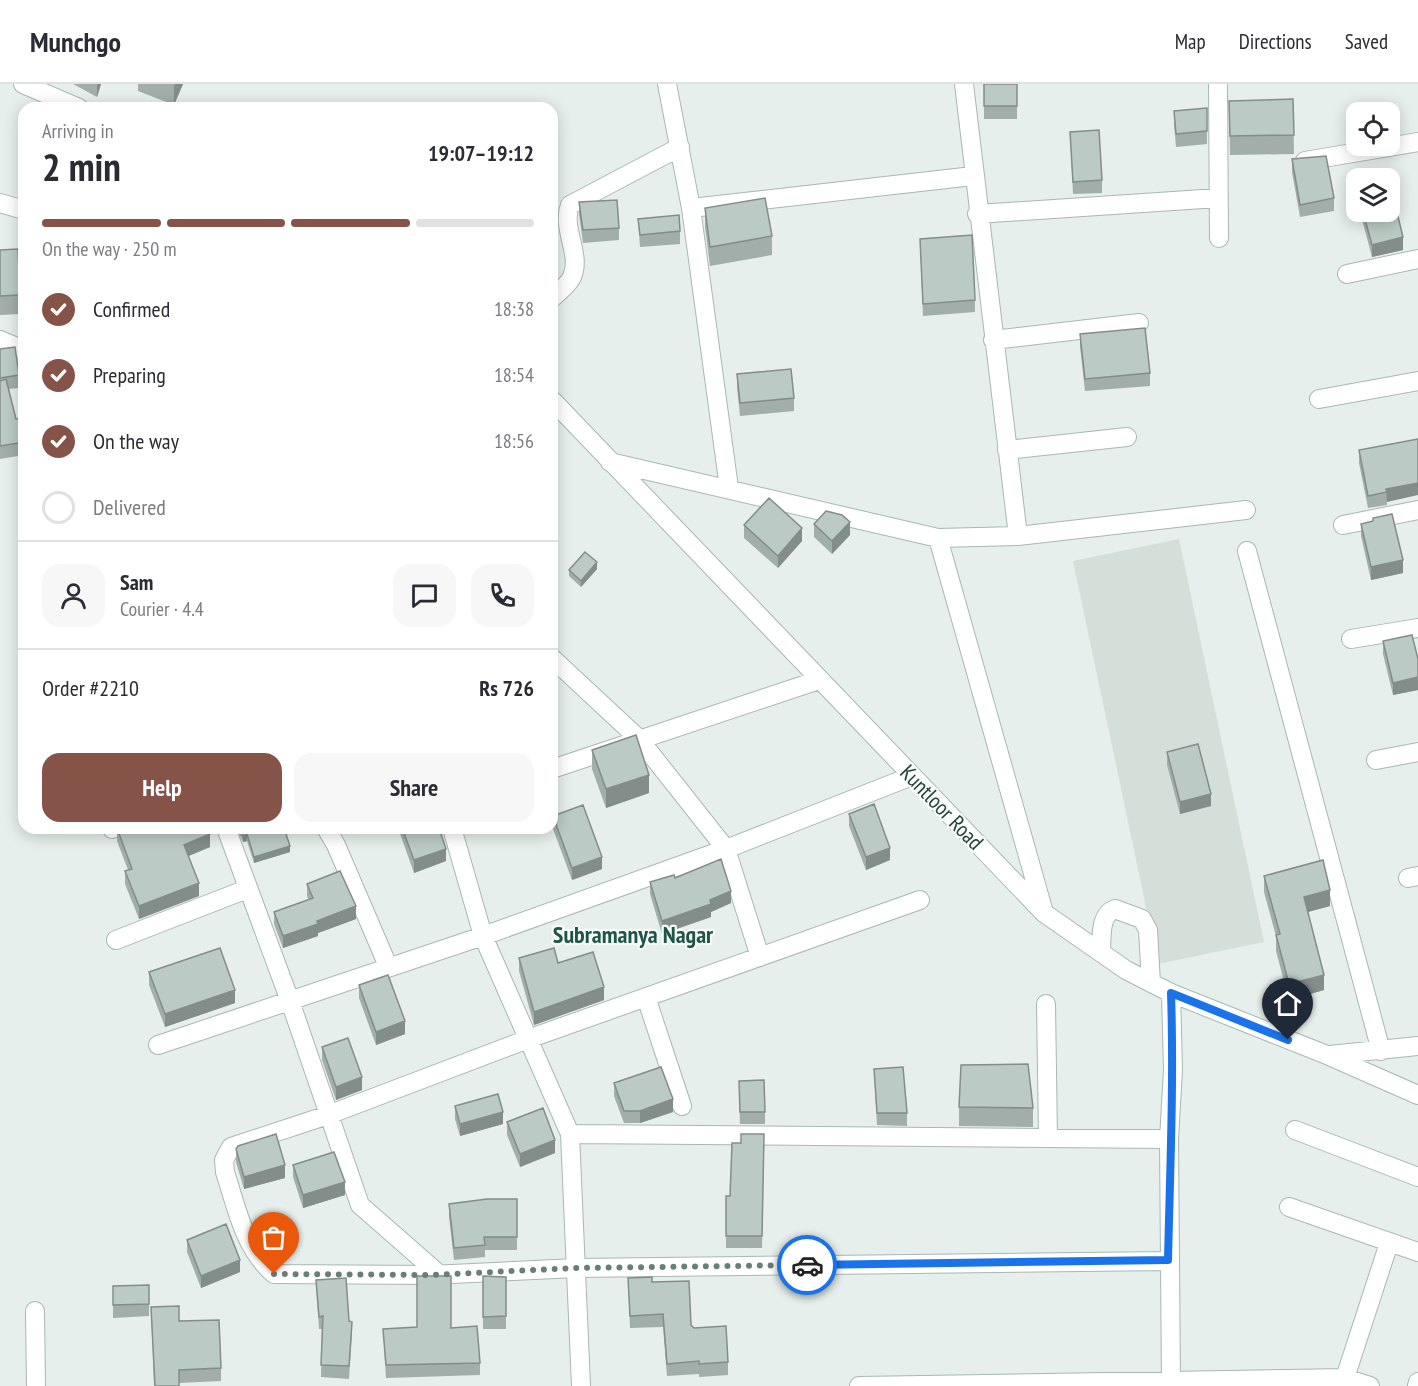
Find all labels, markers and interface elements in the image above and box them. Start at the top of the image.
text: Munchgo [30,23,121,60]
text: Map [1175,28,1206,55]
text: Directions [1239,28,1312,55]
text: Saved [1345,28,1388,55]
map controls [1346,102,1400,222]
button: locate [1346,102,1400,156]
text: Arriving in [42,118,114,144]
text: 19:07–19:12 [428,139,534,167]
text: 2 min [42,141,121,192]
button: layers [1346,168,1400,222]
text: On the way · 250 m [42,236,177,262]
icon: check [42,293,75,326]
text: Confirmed [93,295,170,323]
text: 18:38 [494,296,534,322]
icon: check [42,359,75,392]
text: Preparing [93,361,166,389]
text: 18:54 [494,362,534,388]
icon: check [42,425,75,458]
text: On the way [93,427,179,455]
text: 18:56 [494,428,534,454]
text: Delivered [93,493,166,521]
button: person [42,564,105,627]
button: chat [393,564,456,627]
button: phone [471,564,534,627]
text: Sam [120,568,153,596]
text: Courier · 4.4 [120,596,204,622]
text: Order #2210 [42,674,139,702]
text: Rs 726 [479,674,534,702]
button: Help [42,753,282,822]
button: Share [294,753,534,822]
street label: Kuntloor Road [894,758,990,856]
district label: Subramanya Nagar [553,919,714,950]
pin [1262,978,1313,1040]
icon: home [1271,987,1304,1020]
pin [248,1212,299,1274]
icon: bag [257,1221,290,1254]
courier [777,1235,837,1295]
icon: car [791,1249,824,1282]

